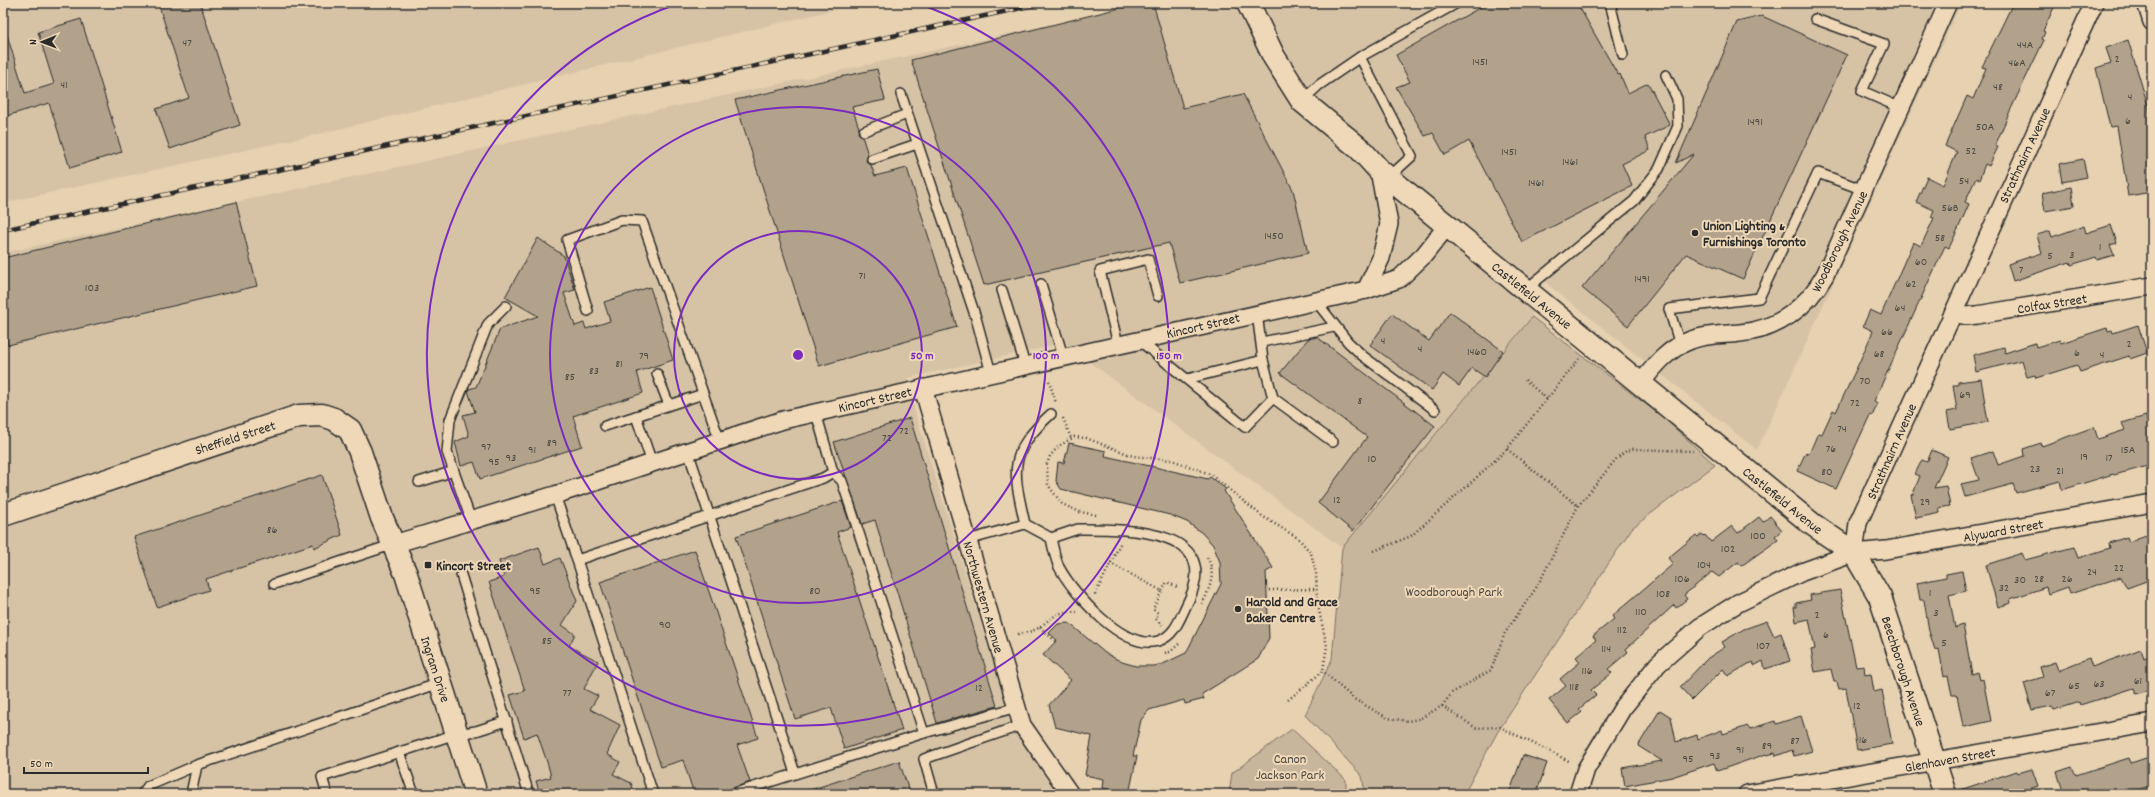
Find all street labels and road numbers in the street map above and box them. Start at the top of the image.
street label: Strathnairn Avenue [1995,105,2057,207]
street label: Woodborough Avenue [1808,188,1874,296]
street label: Castlefield Avenue [1486,258,1575,335]
street label: Colfax Street [2016,290,2089,320]
street label: Kincort Street [1165,309,1242,345]
street label: Kincort Street [837,383,914,419]
street label: Strathnairn Avenue [1863,400,1923,503]
street label: Sheffield Street [193,416,279,461]
street label: Castlefield Avenue [1737,463,1826,540]
street label: Alyward Street [1962,515,2045,549]
street label: Northwestern Avenue [957,539,1008,656]
street label: Beechborough Avenue [1875,614,1929,729]
street label: Ingram Drive [414,634,454,705]
street label: Glenhaven Street [1903,743,1997,779]

